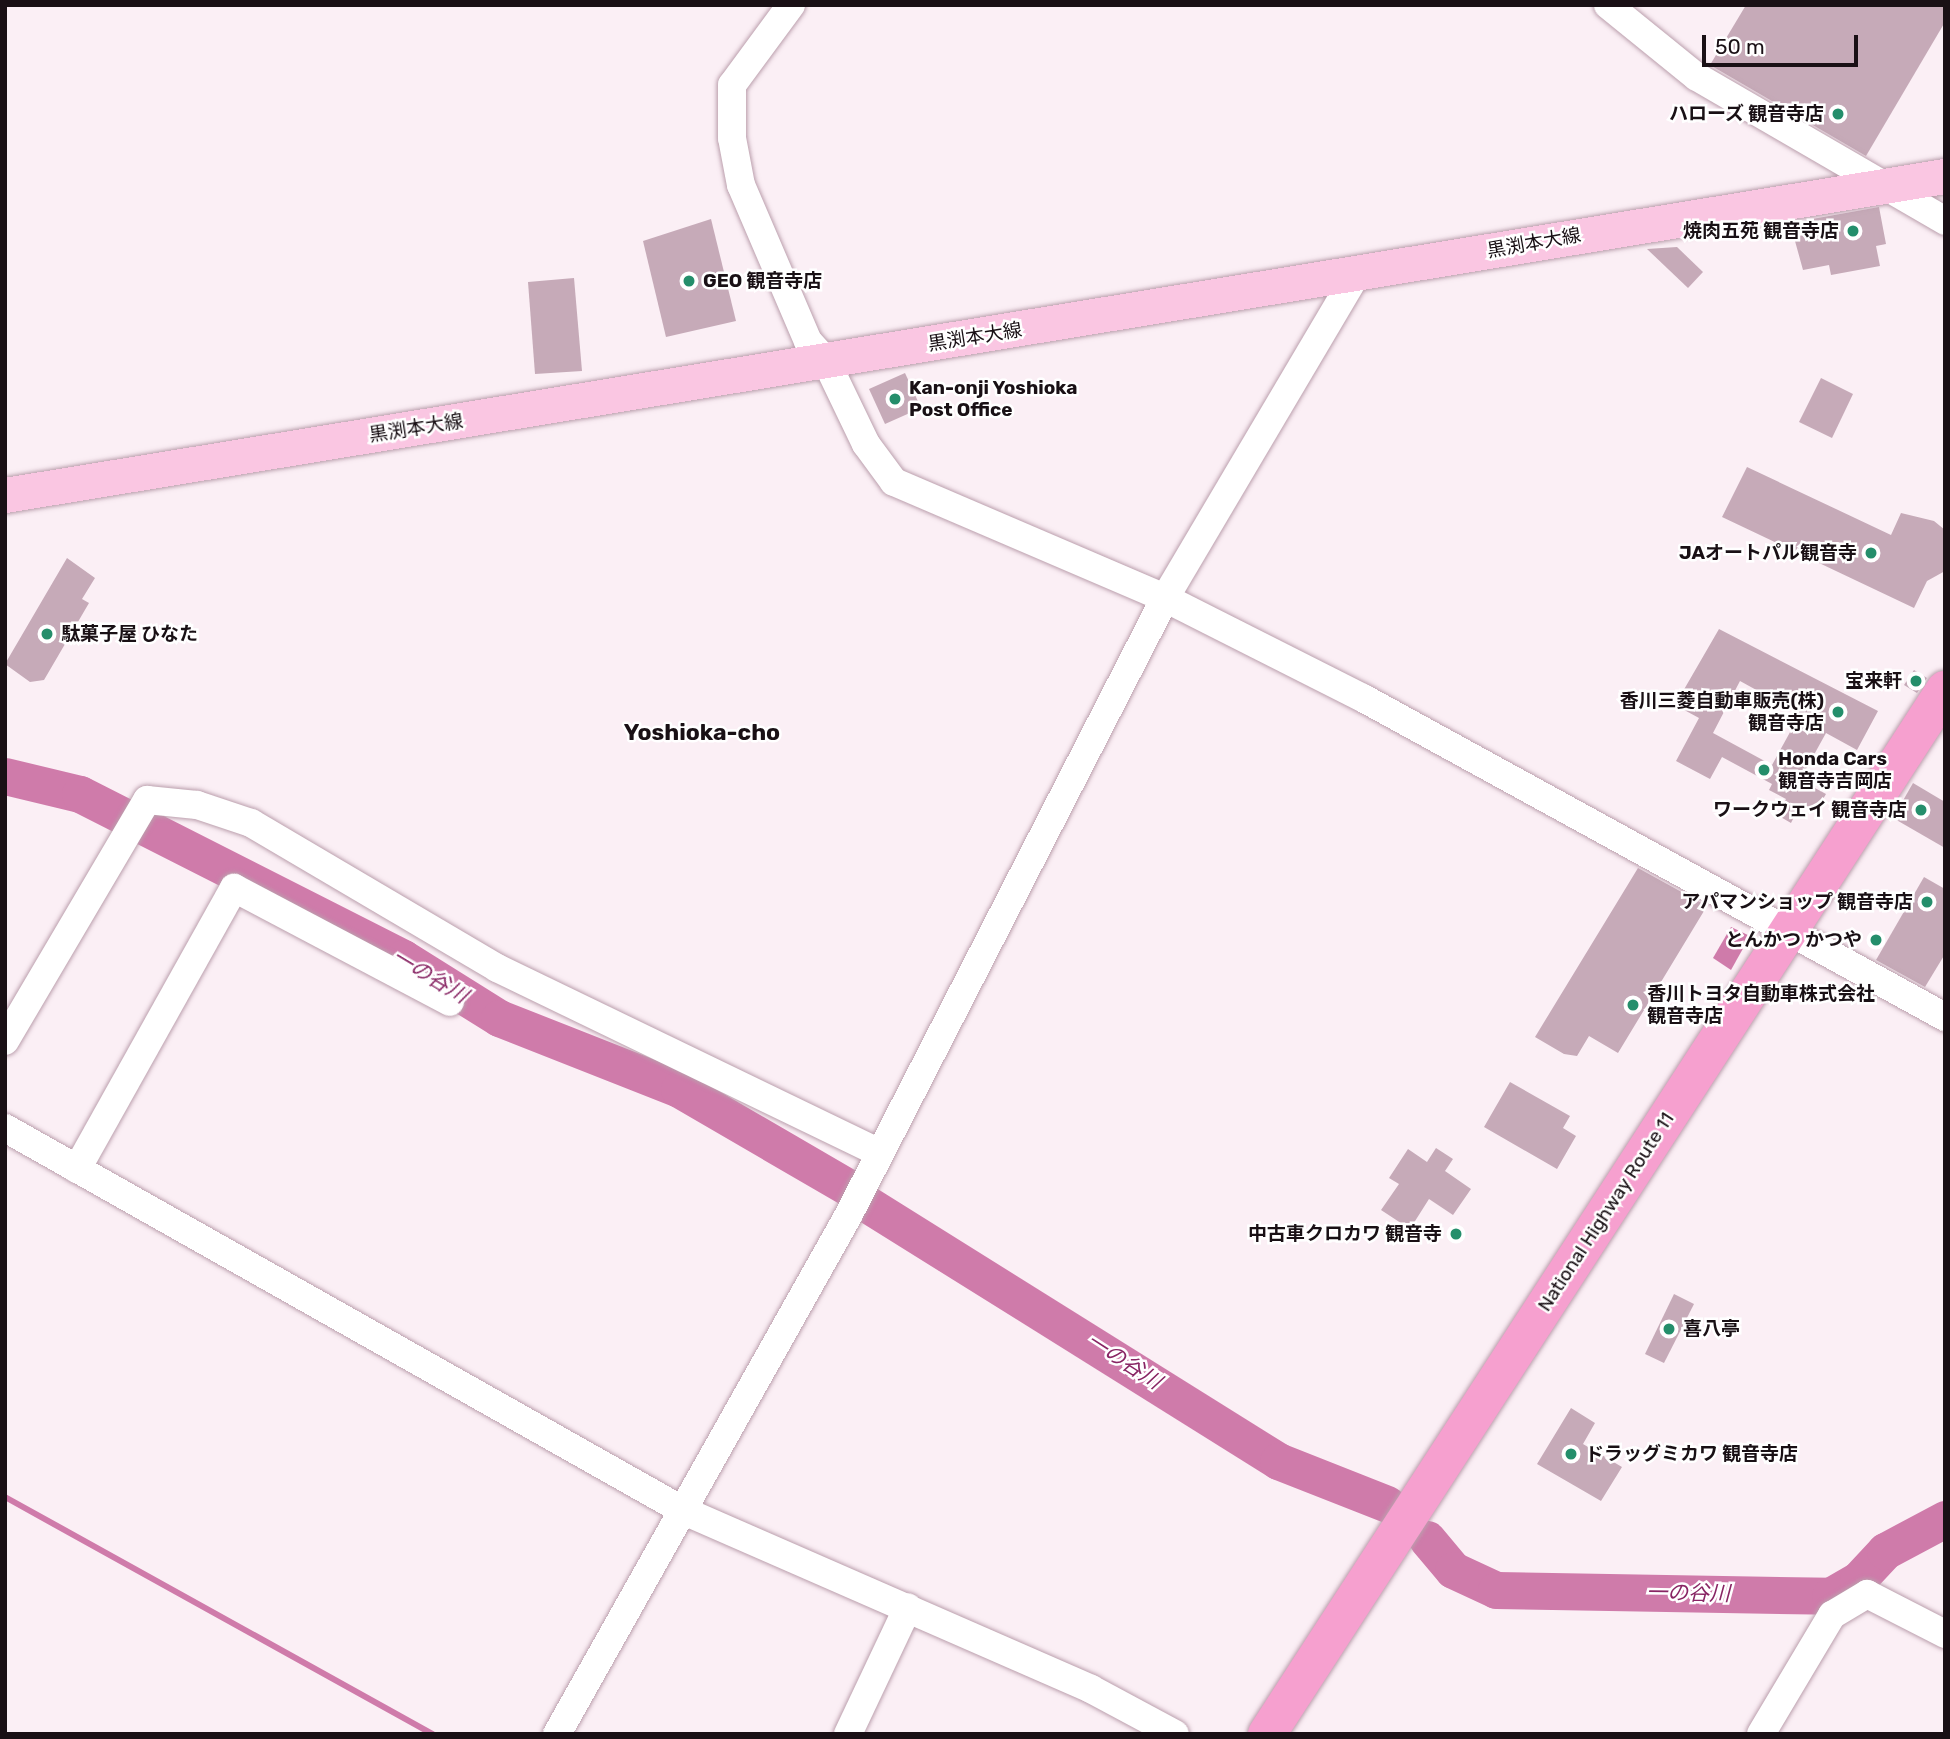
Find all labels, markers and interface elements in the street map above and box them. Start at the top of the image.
scale bar [1705,21,1861,65]
text: 50 m [1715,34,1765,59]
place label: ハローズ 観音寺店 [1668,103,1824,125]
marker: ハローズ 観音寺店 [1830,106,1846,122]
place label: 焼肉五苑 観音寺店 [1683,220,1839,242]
marker: 焼肉五苑 観音寺店 [1845,223,1861,239]
street label: 黒渕本大線 [1485,224,1583,262]
place label: GEO 観音寺店 [703,270,822,292]
marker: GEO 観音寺店 [681,273,697,289]
street label: 黒渕本大線 [926,318,1024,356]
place label: Kan-onji Yoshioka Post Office [909,377,1078,421]
marker: Kan-onji Yoshioka Post Office [887,391,903,407]
street label: 黒渕本大線 [367,409,465,447]
place label: JAオートパル観音寺 [1679,542,1857,564]
marker: JAオートパル観音寺 [1863,545,1879,561]
place label: 駄菓子屋 ひなた [61,623,198,645]
marker: 駄菓子屋 ひなた [39,626,55,642]
place label: 宝来軒 [1845,670,1902,692]
marker: 宝来軒 [1908,673,1924,689]
place label: 香川三菱自動車販売(株) 観音寺店 [1619,690,1824,734]
marker: 香川三菱自動車販売(株) 観音寺店 [1830,704,1846,720]
district label: Yoshioka-cho [624,718,780,746]
place label: Honda Cars 観音寺吉岡店 [1778,748,1892,792]
marker: Honda Cars 観音寺吉岡店 [1756,762,1772,778]
place label: ワークウェイ 観音寺店 [1713,799,1907,821]
marker: ワークウェイ 観音寺店 [1913,802,1929,818]
place label: アパマンショップ 観音寺店 [1681,891,1913,913]
marker: アパマンショップ 観音寺店 [1919,894,1935,910]
place label: とんかつ かつや [1725,929,1862,951]
marker: とんかつ かつや [1868,932,1884,948]
water label: 一の谷川 [388,944,472,1008]
place label: 香川トヨタ自動車株式会社 観音寺店 [1647,983,1875,1027]
marker: 香川トヨタ自動車株式会社 観音寺店 [1625,997,1641,1013]
street label: National Highway Route 11 [1533,1108,1679,1316]
place label: 中古車クロカワ 観音寺 [1248,1223,1442,1245]
marker: 中古車クロカワ 観音寺 [1448,1226,1464,1242]
place label: 喜八亭 [1683,1318,1740,1340]
marker: 喜八亭 [1661,1321,1677,1337]
water label: 一の谷川 [1082,1328,1166,1394]
place label: ドラッグミカワ 観音寺店 [1585,1443,1798,1465]
marker: ドラッグミカワ 観音寺店 [1563,1446,1579,1462]
water label: 一の谷川 [1646,1580,1730,1606]

